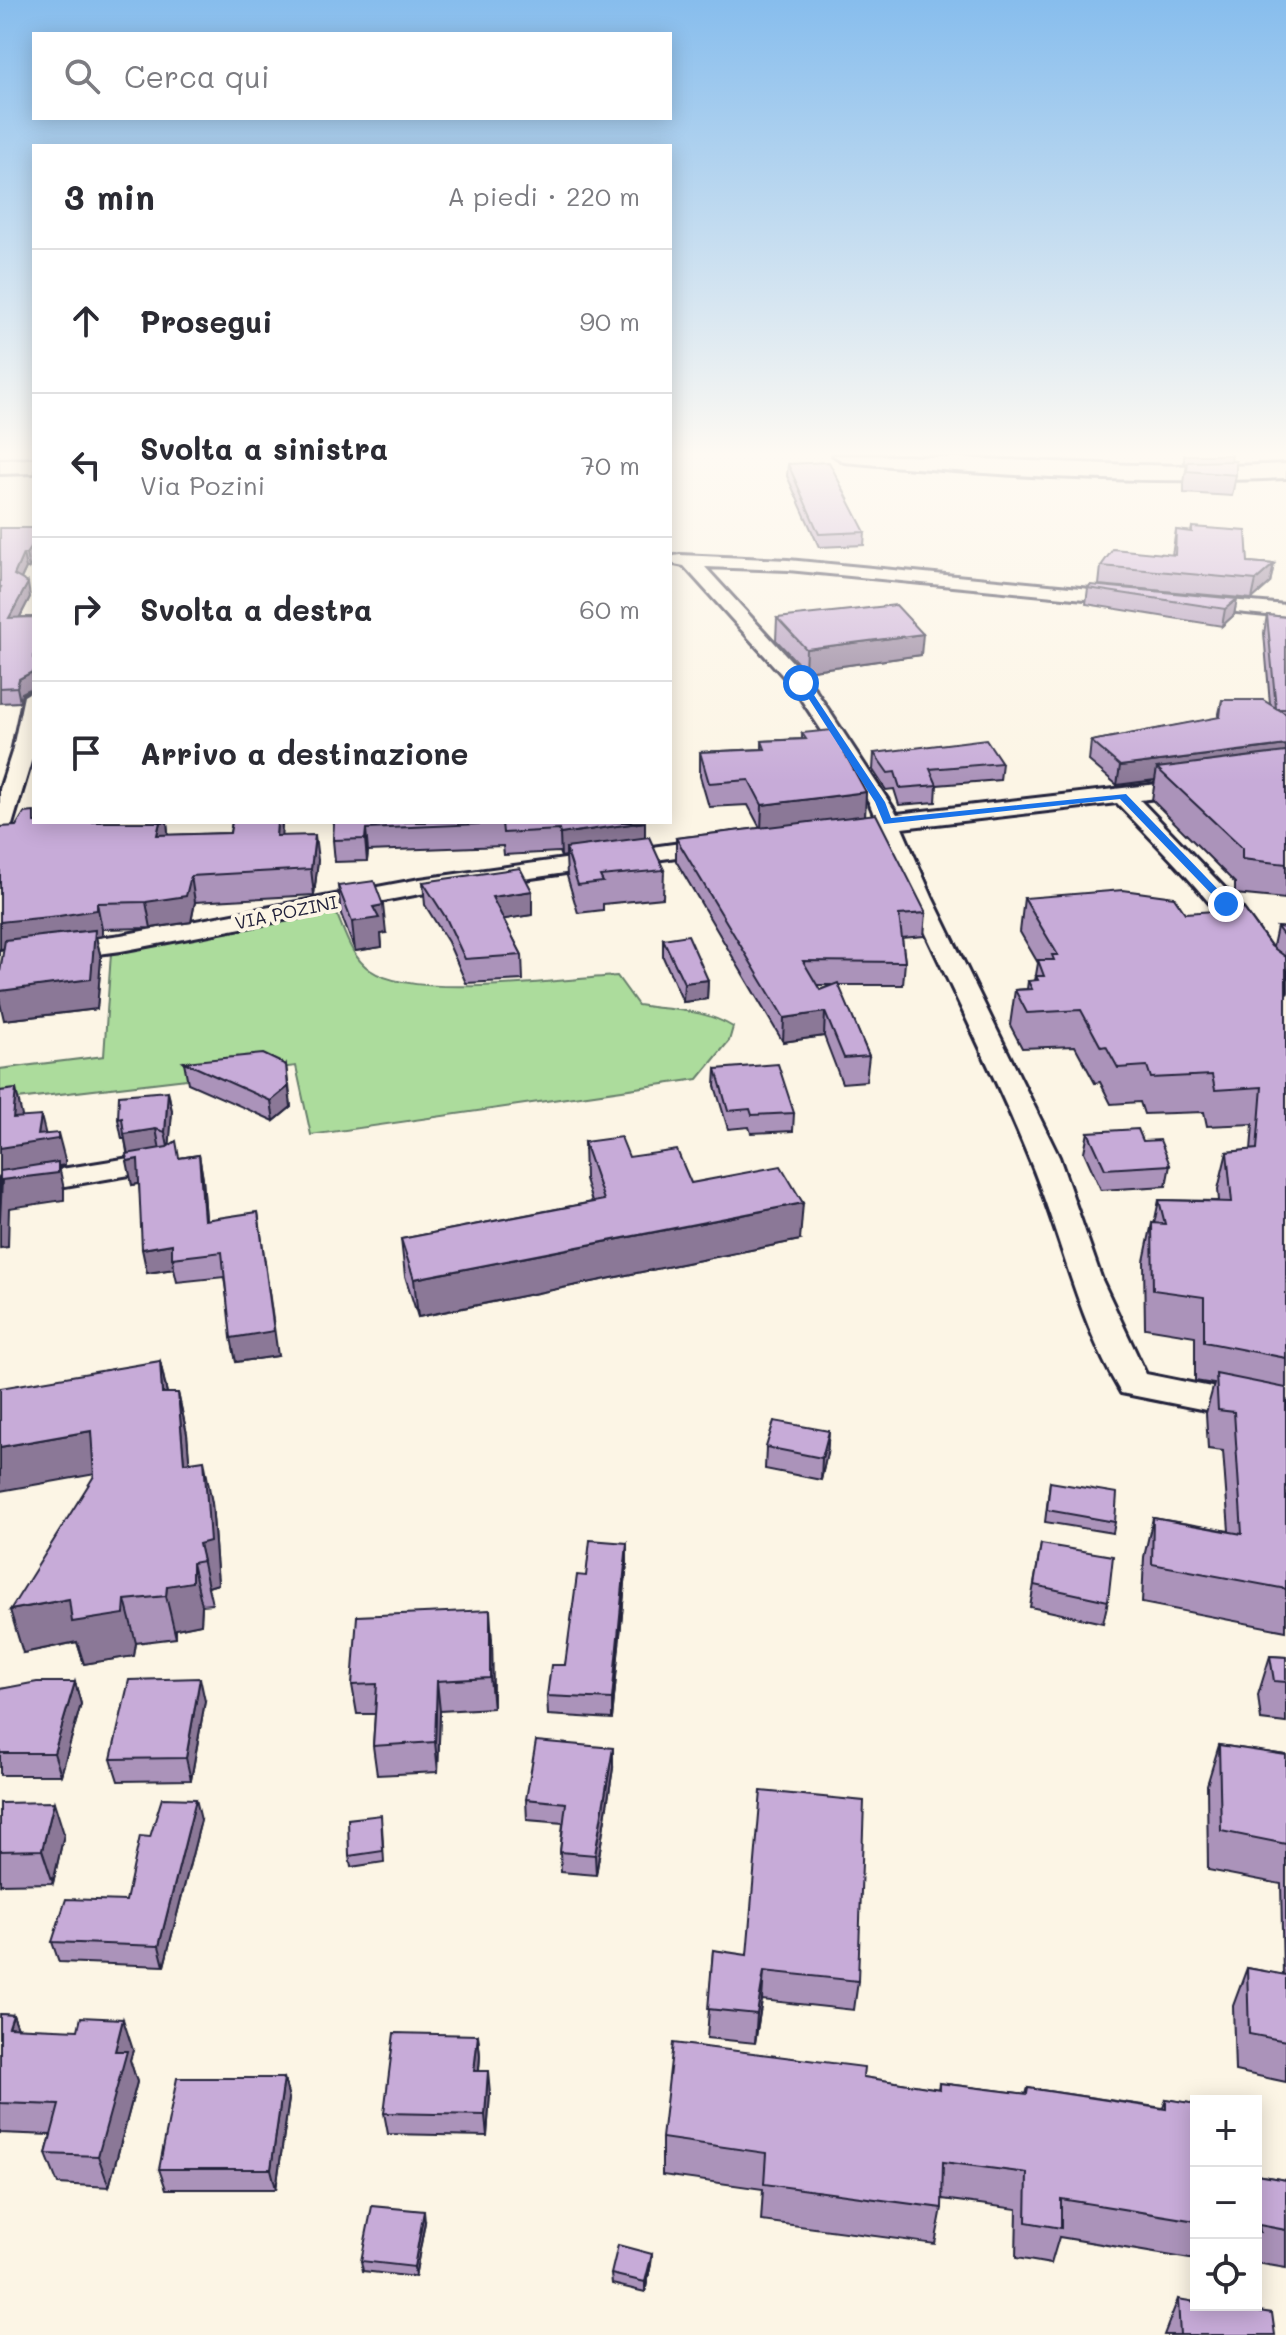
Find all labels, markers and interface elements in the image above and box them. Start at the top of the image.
search box [32,32,672,120]
icon: search [60,54,104,98]
text: Cerca qui [124,56,270,96]
text: 3 min [64,174,155,219]
text: A piedi · 220 m [447,179,640,213]
icon: ahead [64,299,108,343]
text: Prosegui [140,301,273,341]
text: 90 m [580,304,640,338]
text: Svolta a sinistra [140,428,388,468]
icon: left [64,443,108,487]
text: 70 m [580,448,640,482]
text: Via Pozini [140,468,265,502]
icon: right [64,587,108,631]
text: Svolta a destra [140,589,372,629]
text: 60 m [579,592,640,626]
route start [783,665,819,701]
icon: arrive [64,731,108,775]
text: Arrivo a destinazione [140,733,468,773]
route end [1208,886,1244,922]
street label: VIA POZINI [233,889,340,935]
map controls [1190,2095,1262,2311]
button: + [1190,2095,1262,2167]
button: − [1190,2167,1262,2239]
button: locate [1190,2239,1262,2311]

